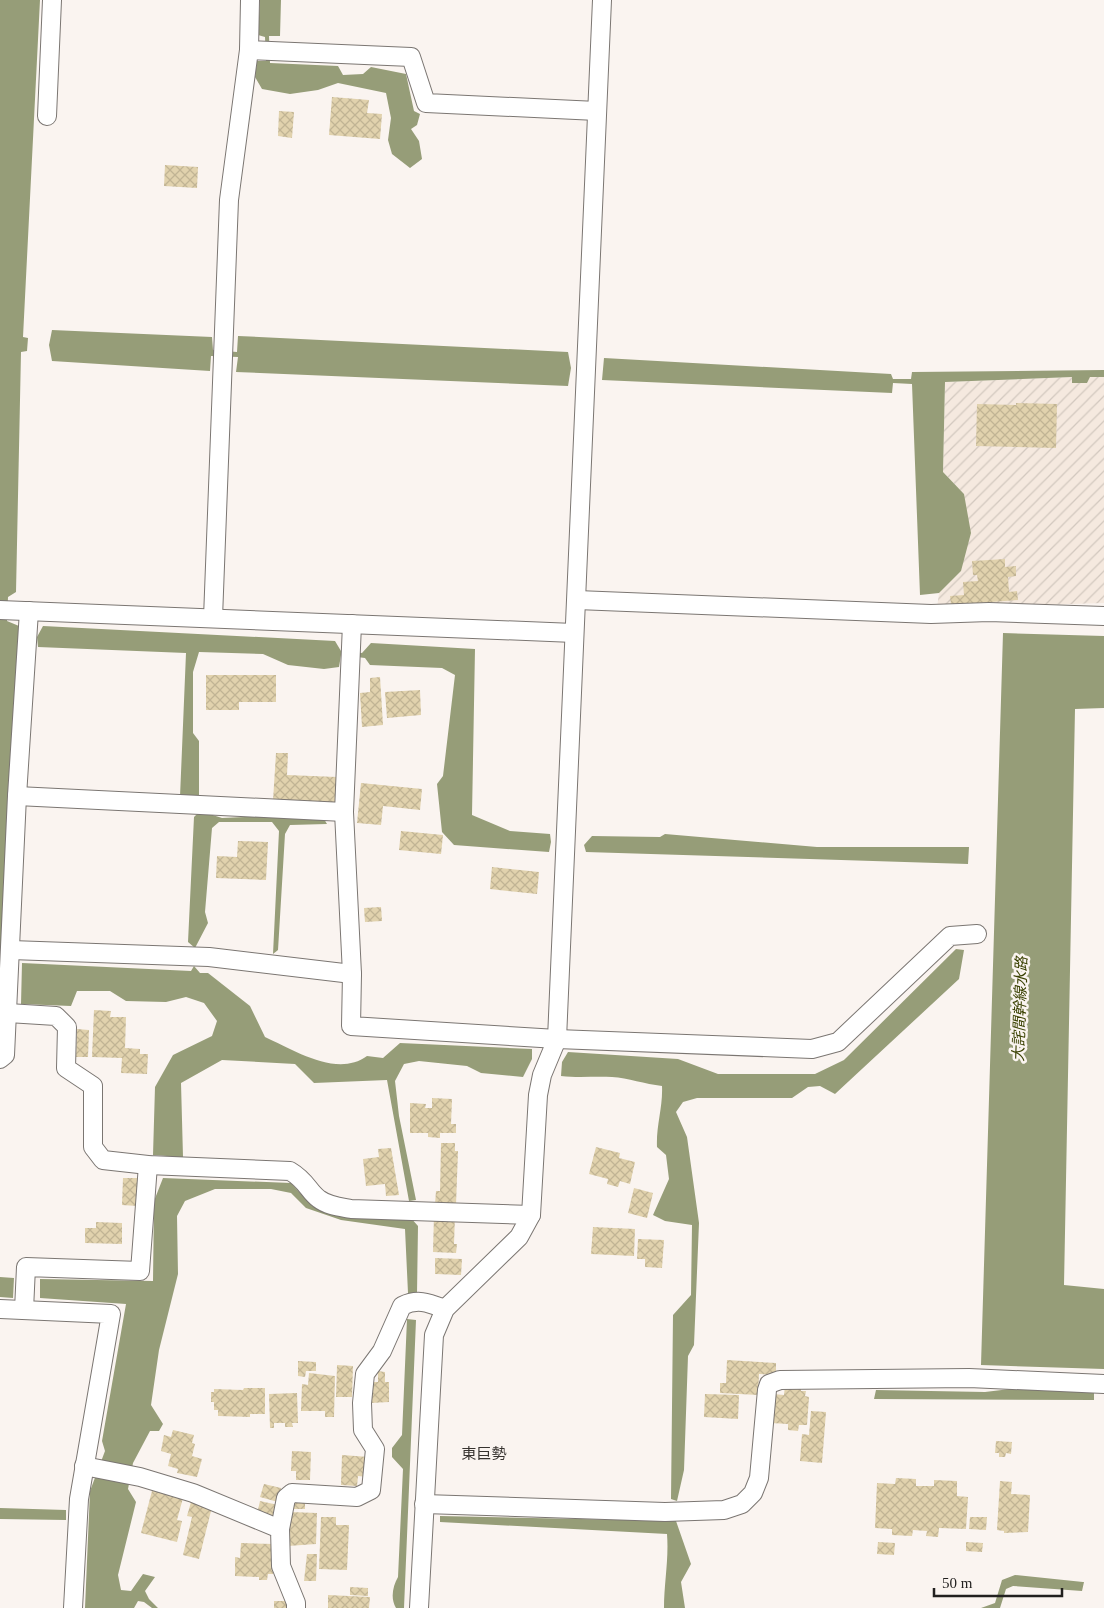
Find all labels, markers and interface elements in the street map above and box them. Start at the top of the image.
water label: 大詫間幹線水路 [1010,954,1030,1062]
district label: 東巨勢 [461,1446,507,1462]
scale bar [934,1566,1062,1598]
text: 50 m [942,1575,973,1591]

